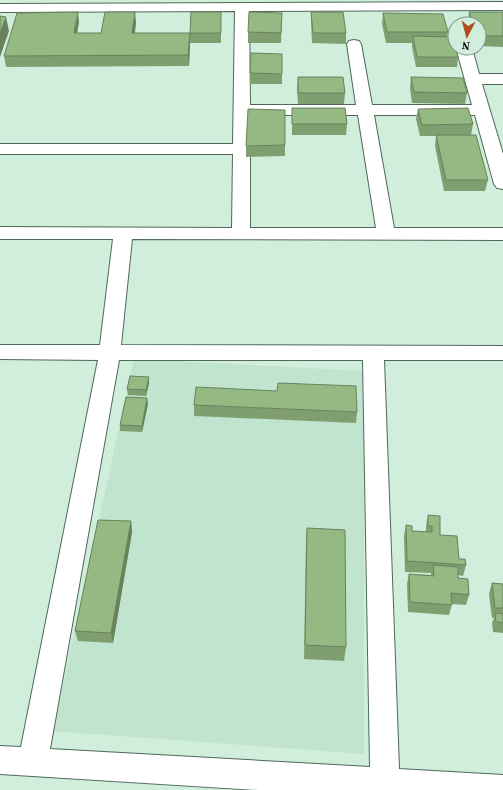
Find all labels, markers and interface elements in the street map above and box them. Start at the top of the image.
north arrow [447,16,487,56]
text: N [461,38,471,53]

